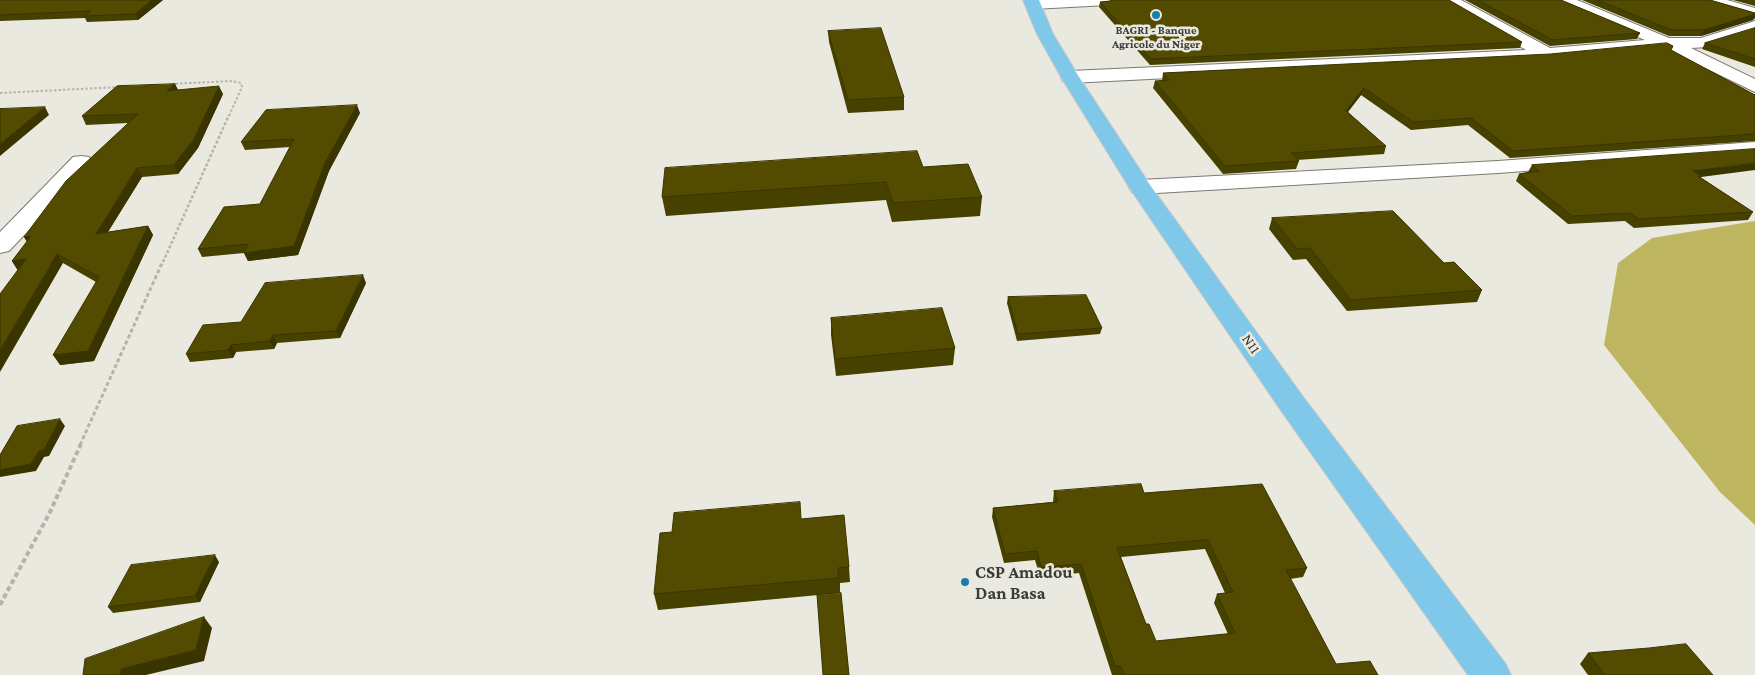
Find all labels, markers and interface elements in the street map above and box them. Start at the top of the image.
marker: BAGRI - Banque Agricole du Niger [1150,9,1162,21]
place label: BAGRI - Banque Agricole du Niger [1112,23,1200,51]
street label: N11 [1238,331,1264,357]
place label: CSP Amadou Dan Basa [975,561,1073,604]
marker: CSP Amadou Dan Basa [959,576,971,588]

